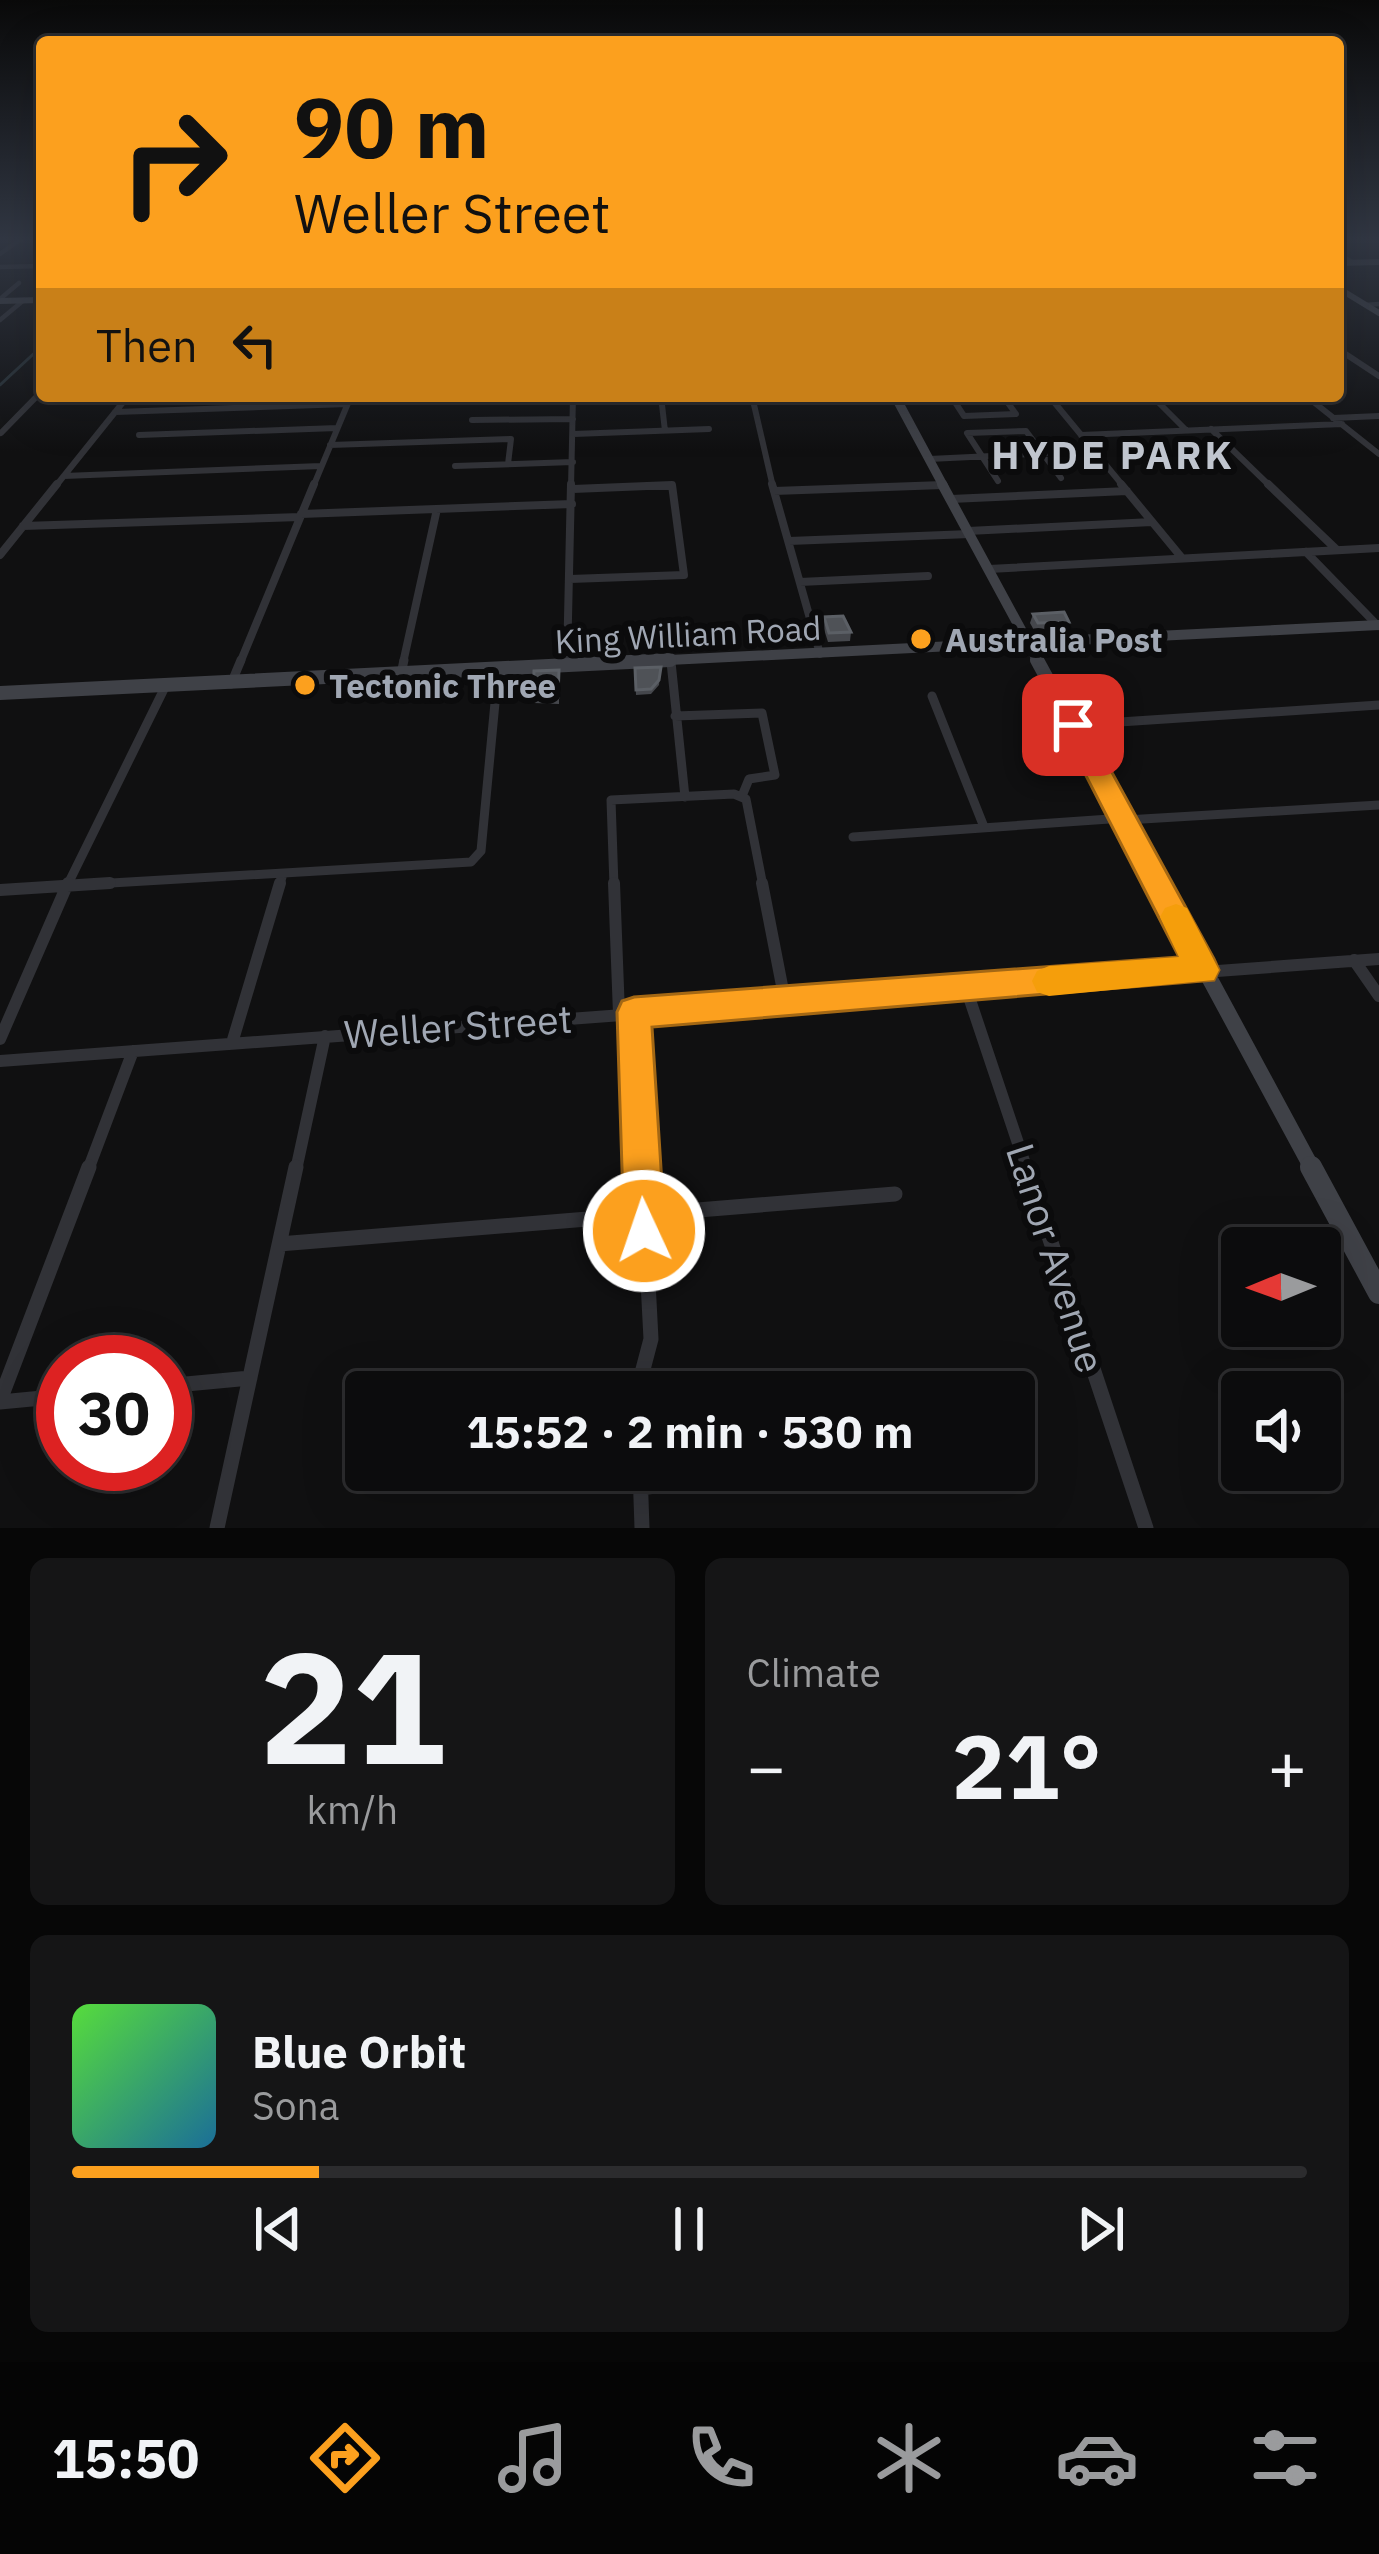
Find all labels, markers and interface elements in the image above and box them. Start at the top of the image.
text: 90 m [294,72,490,181]
icon: right [96,84,252,240]
text: Weller Street [294,178,610,248]
icon: left [222,312,288,378]
text: Then [96,316,198,374]
district label: HYDE PARK [991,429,1235,480]
street label: King William Road [554,606,822,662]
place label: Australia Post [945,618,1163,661]
marker: Australia Post [908,626,934,652]
place label: Tectonic Three [329,664,556,707]
marker: Tectonic Three [292,672,318,698]
pin [1022,674,1124,776]
icon: arrive [1040,692,1106,758]
street label: Weller Street [342,993,574,1059]
street label: Lanor Avenue [995,1137,1117,1379]
position arrow [581,1168,707,1294]
north arrow [1221,1227,1341,1347]
map controls [1221,1227,1341,1491]
speed limit sign: 30 [36,1335,192,1491]
button: sound [1221,1371,1341,1491]
text: 15:52 · 2 min · 530 m [467,1402,913,1460]
text: 21 [259,1604,446,1807]
text: Climate [747,1647,881,1698]
text: 21° [952,1707,1102,1824]
text: − [747,1723,786,1809]
text: + [1267,1723,1307,1809]
text: km/h [306,1784,398,1835]
text: Blue Orbit [252,2022,466,2080]
text: Sona [252,2080,339,2131]
icon: previous [245,2196,311,2262]
icon: pause [656,2196,722,2262]
icon: next [1068,2196,1134,2262]
icon: directions [303,2416,387,2500]
icon: music [491,2416,575,2500]
icon: phone [679,2416,763,2500]
icon: climate [867,2416,951,2500]
icon: car [1055,2416,1139,2500]
icon: filters [1243,2416,1327,2500]
text: 15:50 [52,2423,199,2493]

